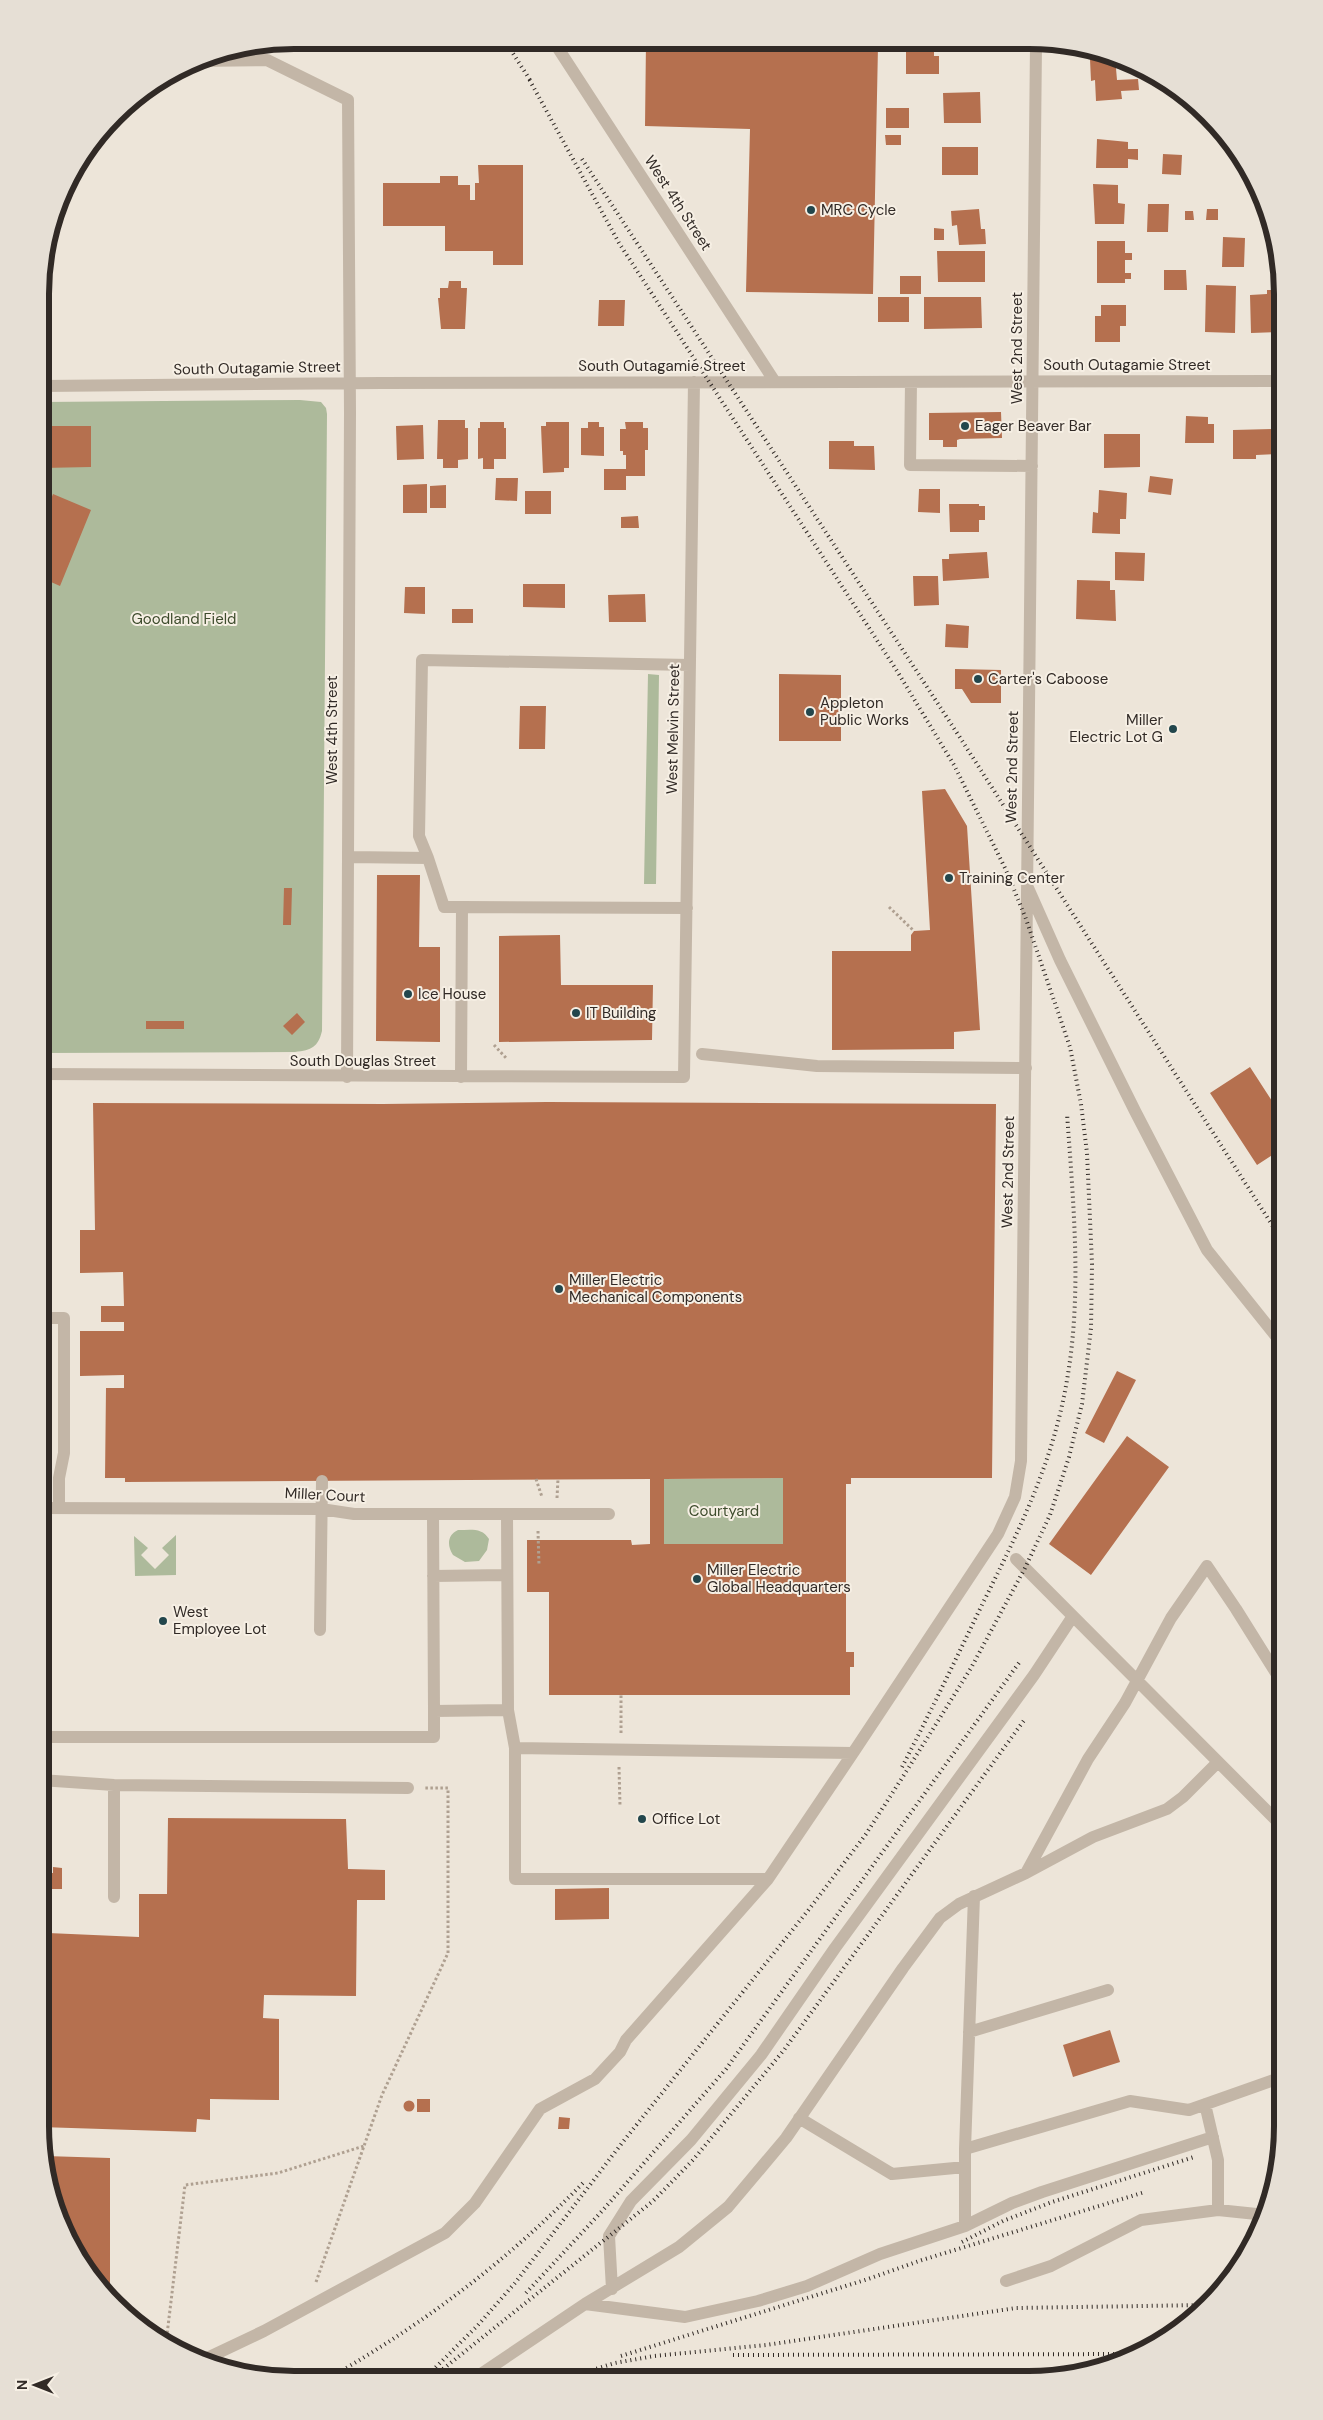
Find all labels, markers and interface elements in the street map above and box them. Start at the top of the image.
street label: West 4th Street [640,152,716,254]
place label: MRC Cycle [821,200,896,220]
marker: MRC Cycle [805,204,817,216]
street label: West 2nd Street [1007,292,1027,404]
street label: South Outagamie Street [1043,355,1211,375]
street label: South Outagamie Street [578,356,746,376]
street label: South Outagamie Street [173,357,341,379]
place label: Eager Beaver Bar [975,416,1092,436]
marker: Eager Beaver Bar [959,420,971,432]
park label: Goodland Field [132,609,236,629]
street label: West Melvin Street [662,664,684,794]
place label: Carter's Caboose [988,669,1108,689]
marker: Carter's Caboose [972,673,984,685]
street label: West 4th Street [322,675,342,785]
place label: Appleton Public Works [820,693,909,730]
marker: Appleton Public Works [804,706,816,718]
street label: West 2nd Street [1001,710,1023,823]
place label: Miller Electric Lot G [1069,710,1163,747]
marker: Miller Electric Lot G [1167,723,1179,735]
place label: Training Center [959,868,1065,888]
marker: Training Center [943,872,955,884]
place label: Ice House [418,984,486,1004]
marker: Ice House [402,988,414,1000]
place label: IT Building [586,1003,657,1023]
marker: IT Building [570,1007,582,1019]
street label: South Douglas Street [290,1051,436,1071]
street label: West 2nd Street [997,1115,1019,1228]
place label: Miller Electric Mechanical Components [569,1270,742,1307]
marker: Miller Electric Mechanical Components [553,1283,565,1295]
street label: Miller Court [284,1483,366,1507]
park label: Courtyard [689,1501,759,1521]
place label: Miller Electric Global Headquarters [707,1560,851,1597]
marker: Miller Electric Global Headquarters [691,1573,703,1585]
place label: West Employee Lot [173,1602,267,1639]
marker: West Employee Lot [157,1615,169,1627]
place label: Office Lot [652,1809,720,1829]
marker: Office Lot [636,1813,648,1825]
north arrow [10,2360,60,2410]
text: N [13,2380,31,2390]

